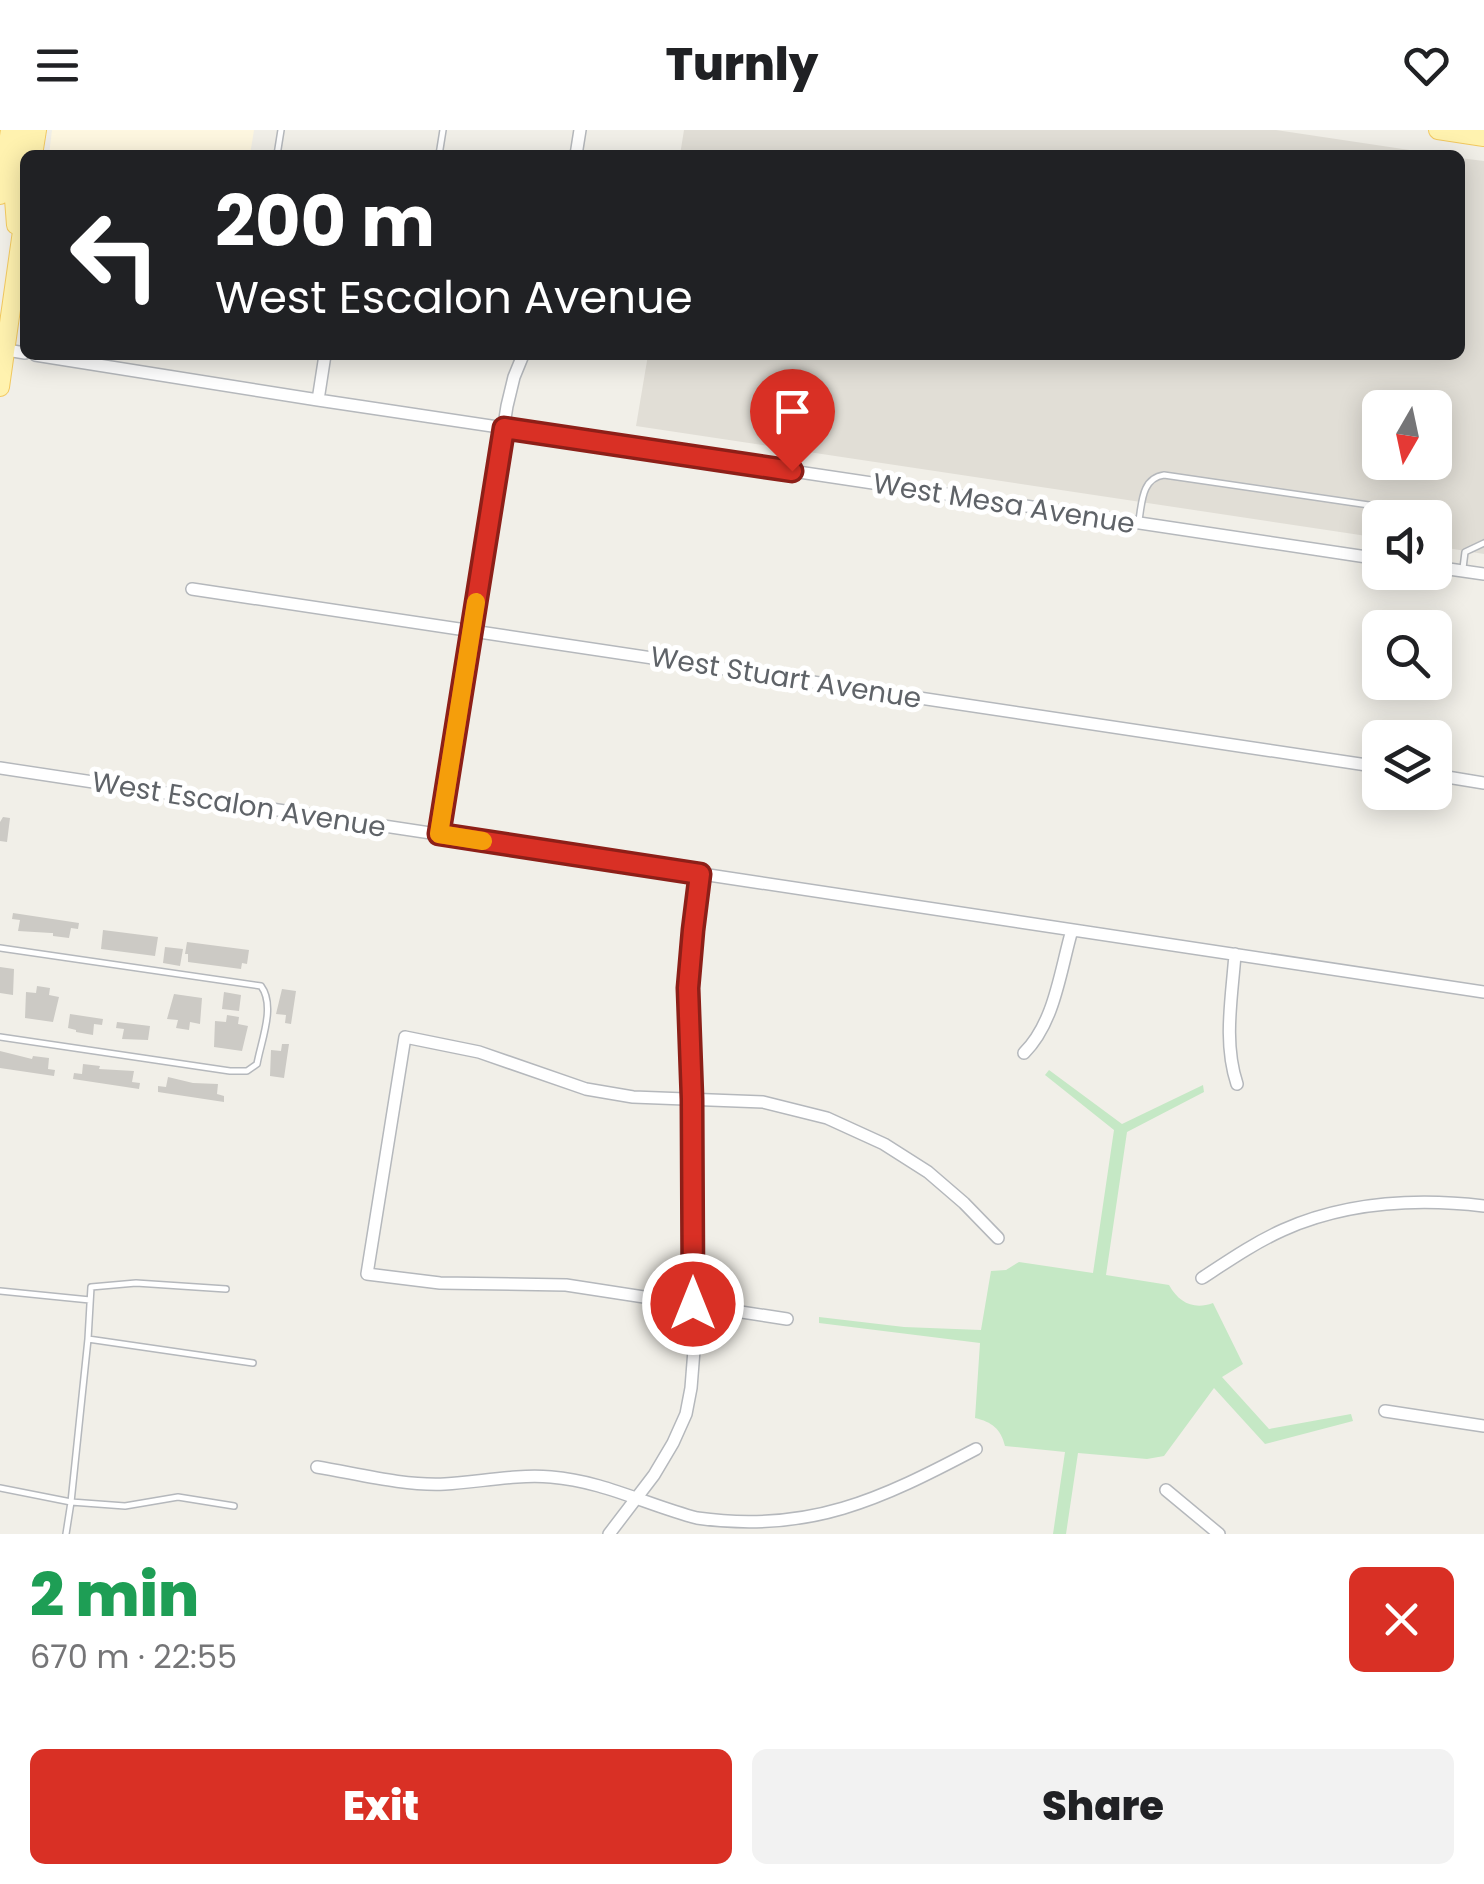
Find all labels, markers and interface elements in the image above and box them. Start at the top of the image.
text: Turnly [666,33,818,96]
icon: menu [30,38,85,93]
icon: heart [1399,38,1454,93]
text: 200 m [215,172,435,271]
icon: left [50,190,180,320]
text: West Escalon Avenue [215,266,693,329]
pin [750,369,835,472]
icon: arrive [765,384,820,439]
north arrow [1362,390,1452,480]
map controls [1362,390,1452,810]
street label: West Mesa Avenue [870,464,1138,543]
button: sound [1362,500,1452,590]
button: search [1362,610,1452,700]
street label: West Stuart Avenue [648,637,924,718]
button: layers [1362,720,1452,810]
street label: West Escalon Avenue [89,762,389,847]
position arrow [641,1252,745,1356]
text: 2 min [30,1553,199,1637]
button: close [1349,1567,1454,1672]
text: 670 m · 22:55 [30,1634,237,1679]
button: Exit [30,1749,732,1864]
button: Share [752,1749,1454,1864]

